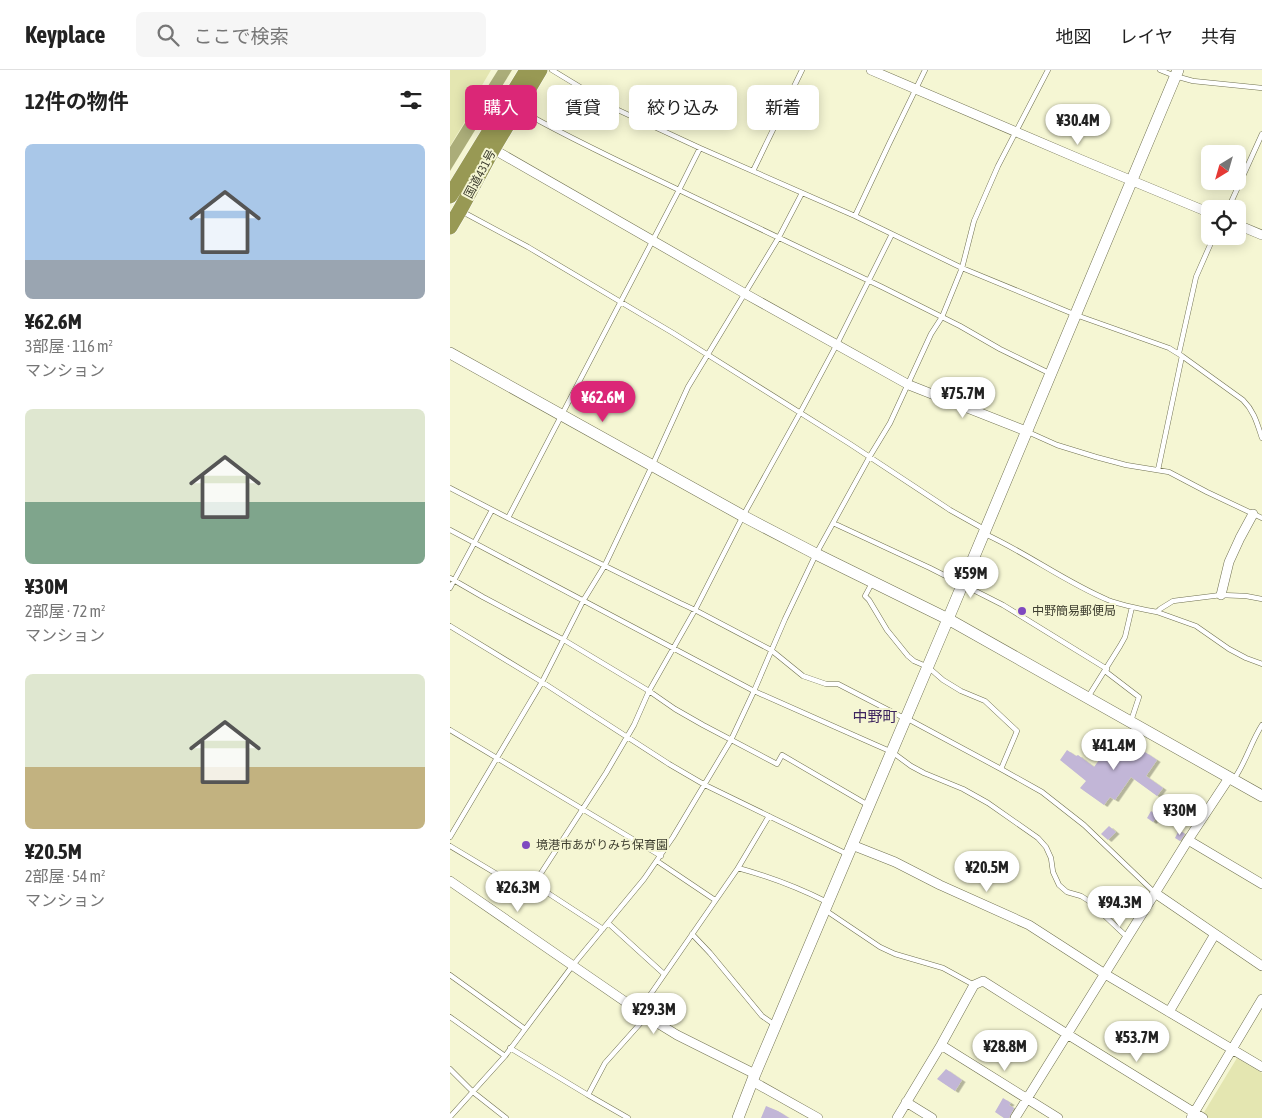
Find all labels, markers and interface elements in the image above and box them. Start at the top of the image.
search box [136,12,486,57]
text: Keyplace [25,21,106,48]
icon: search [154,21,182,49]
text: ここで検索 [194,25,289,47]
text: 地図 [1056,26,1092,47]
text: レイヤ [1120,26,1173,47]
text: 共有 [1201,26,1237,47]
chip: 購入 [465,85,537,130]
chip: 賃貸 [547,85,619,130]
chip: 絞り込み [629,85,737,130]
chip: 新着 [747,85,819,130]
icon: filters [397,86,425,114]
text: 12件の物件 [25,89,129,113]
pin: ¥30.4M [1037,104,1119,146]
text: ¥30.4M [1056,111,1100,129]
north arrow [1201,145,1246,190]
map controls [1201,145,1246,245]
street label: 国道431号 [461,147,499,201]
icon: home [180,177,270,267]
button: locate [1201,200,1246,245]
text: ¥62.6M [25,309,82,333]
text: 3部屋 · 116 m² [25,337,113,355]
text: マンション [25,361,105,379]
pin: ¥75.7M [922,376,1004,419]
pin: ¥62.6M [562,380,644,423]
text: ¥75.7M [941,384,985,402]
text: ¥62.6M [581,388,625,406]
icon: home [180,442,270,532]
pin: ¥59M [941,556,1001,599]
text: ¥59M [955,564,987,582]
text: ¥30M [25,574,68,598]
text: 2部屋 · 72 m² [25,602,106,620]
place label: 中野簡易郵便局 [1032,604,1116,618]
marker: 中野簡易郵便局 [1016,605,1028,617]
text: マンション [25,626,105,644]
icon: home [180,707,270,797]
district label: 中野町 [852,708,898,725]
pin: ¥41.4M [1073,728,1155,771]
text: ¥41.4M [1092,736,1136,754]
pin: ¥30M [1150,794,1210,836]
text: ¥30M [1164,801,1196,819]
place label: 境港市あがりみち保育園 [536,838,668,852]
text: ¥20.5M [25,839,82,863]
marker: 境港市あがりみち保育園 [520,839,532,851]
pin: ¥20.5M [946,850,1028,893]
text: ¥20.5M [965,858,1009,876]
text: 2部屋 · 54 m² [25,867,106,885]
pin: ¥26.3M [477,870,559,913]
text: ¥26.3M [496,878,540,896]
pin: ¥94.3M [1079,886,1161,928]
text: マンション [25,891,105,909]
text: ¥94.3M [1098,893,1142,911]
pin: ¥29.3M [613,992,695,1035]
text: ¥29.3M [632,1000,676,1018]
pin: ¥53.7M [1096,1020,1178,1063]
text: ¥53.7M [1115,1028,1159,1046]
pin: ¥28.8M [964,1030,1046,1072]
text: ¥28.8M [983,1037,1027,1055]

